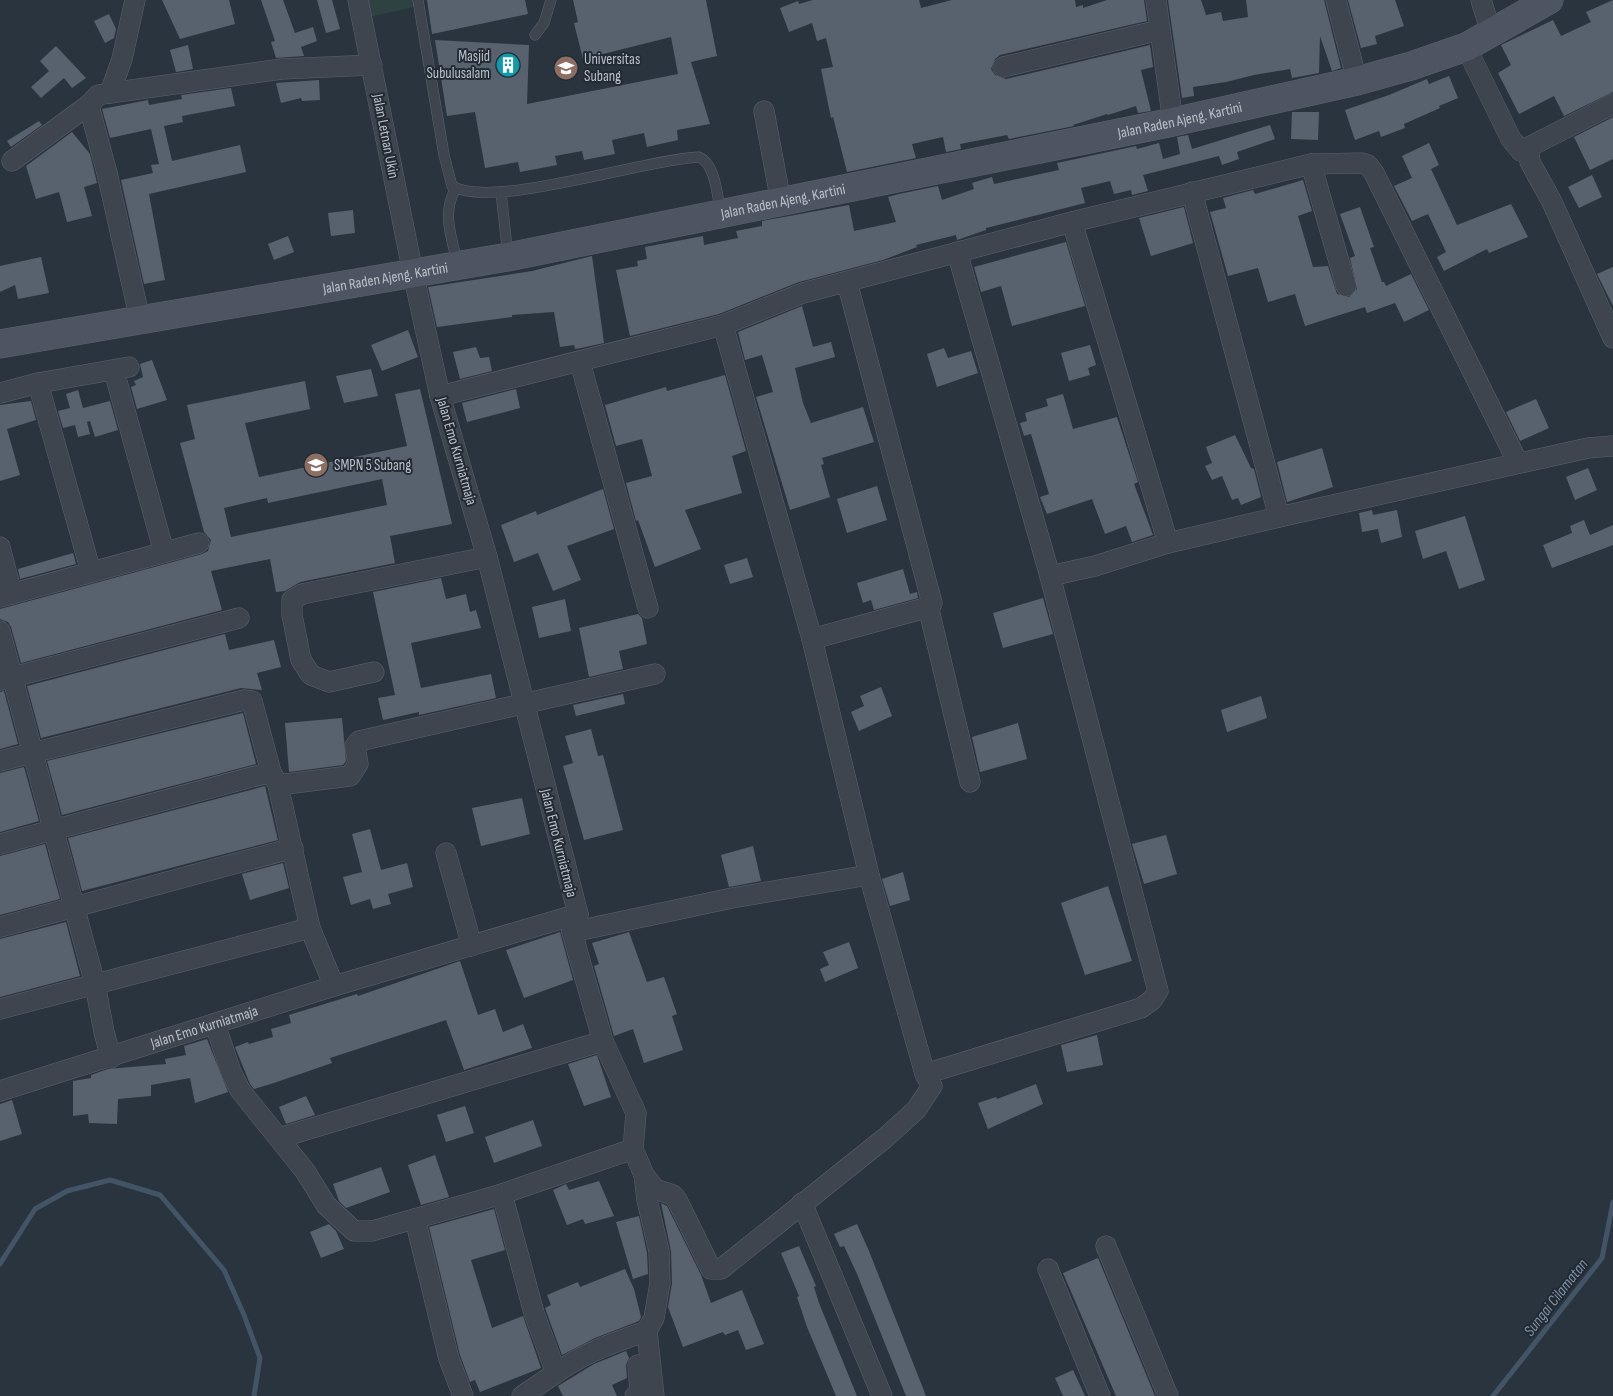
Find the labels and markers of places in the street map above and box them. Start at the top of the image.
place label: Masjid Subulusalam [426,47,490,83]
place label: Universitas Subang [584,50,640,86]
building icon: Masjid Subulusalam [495,52,521,78]
school or university icon: Universitas Subang [553,55,579,81]
school or university icon: SMPN 5 Subang [303,452,329,478]
place label: SMPN 5 Subang [334,456,411,475]

